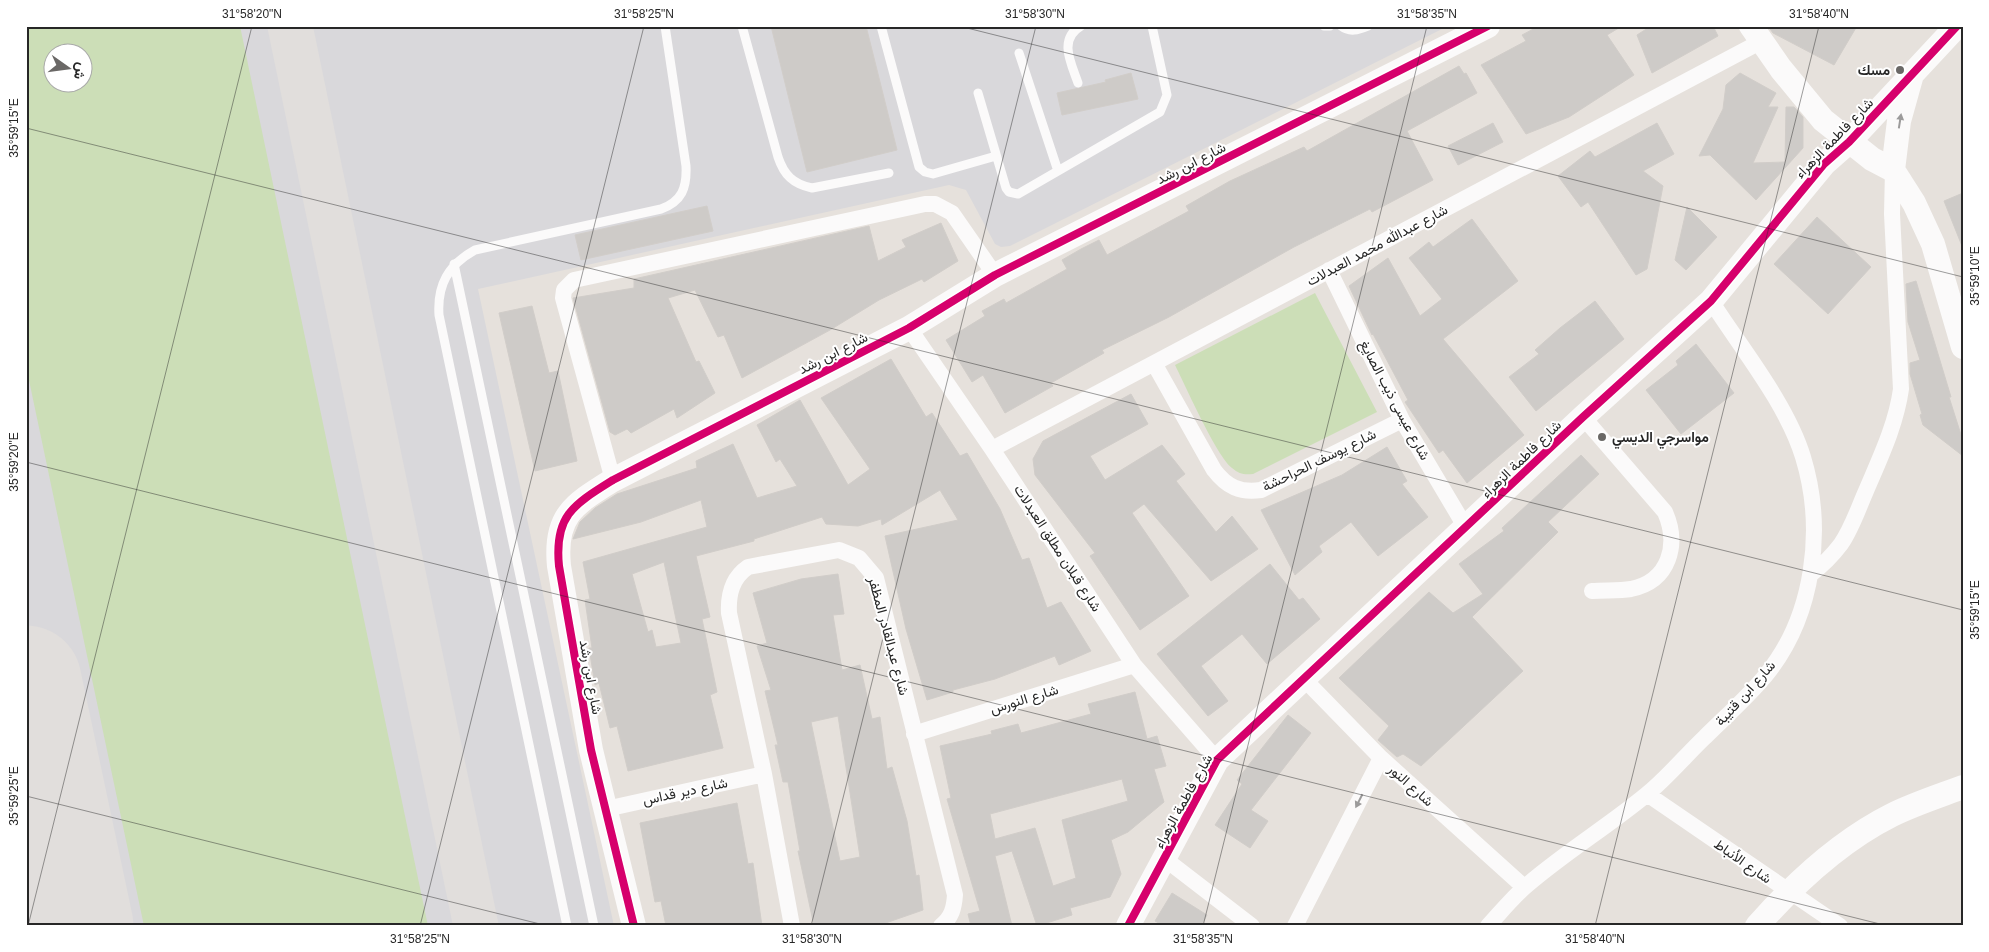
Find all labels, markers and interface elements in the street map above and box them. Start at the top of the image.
text: 31°58'20"N [222,7,282,21]
text: 31°58'25"N [614,7,674,21]
text: 31°58'30"N [1005,7,1065,21]
text: 31°58'35"N [1397,7,1457,21]
text: 31°58'40"N [1789,7,1849,21]
north arrow [42,42,92,92]
text: ش [70,61,90,81]
place label: مسك [1858,62,1890,78]
marker: مسك [1894,64,1906,76]
street label: شارع فاطمة الزهراء [1792,95,1878,183]
text: 35°59'15"E [7,98,21,158]
one-way arrow [1896,113,1904,129]
street label: شارع ابن رشد [1154,139,1230,190]
street label: شارع عبدالله محمد العبدلات [1304,201,1452,292]
text: 35°59'10"E [1968,246,1982,306]
street label: شارع ابن رشد [796,329,872,380]
street label: شارع عيسى ذيب الصايغ [1354,337,1433,464]
street label: شارع فاطمة الزهراء [1478,417,1566,503]
street label: شارع يوسف الحراحشة [1260,426,1380,497]
place label: مواسرجي الديسي [1612,429,1709,449]
marker: مواسرجي الديسي [1596,431,1608,443]
text: 35°59'20"E [7,432,21,492]
street label: شارع قبلان مطلق العبدلات [1009,482,1105,616]
street label: شارع عبدالقادر المظفر [862,574,913,698]
text: 35°59'15"E [1968,580,1982,640]
street label: شارع ابن رشد [574,638,605,716]
street label: شارع ابن قتيبة [1712,657,1781,731]
street label: شارع النورس [988,681,1061,720]
street label: شارع فاطمة الزهراء [1151,751,1218,852]
street label: شارع النور [1382,760,1437,812]
text: 35°59'25"E [7,766,21,826]
street label: شارع دير قداس [641,774,730,811]
one-way arrow [1355,794,1363,808]
street label: شارع الأنباط [1710,835,1775,889]
text: 31°58'25"N [390,932,450,946]
text: 31°58'30"N [782,932,842,946]
text: 31°58'35"N [1173,932,1233,946]
text: 31°58'40"N [1565,932,1625,946]

